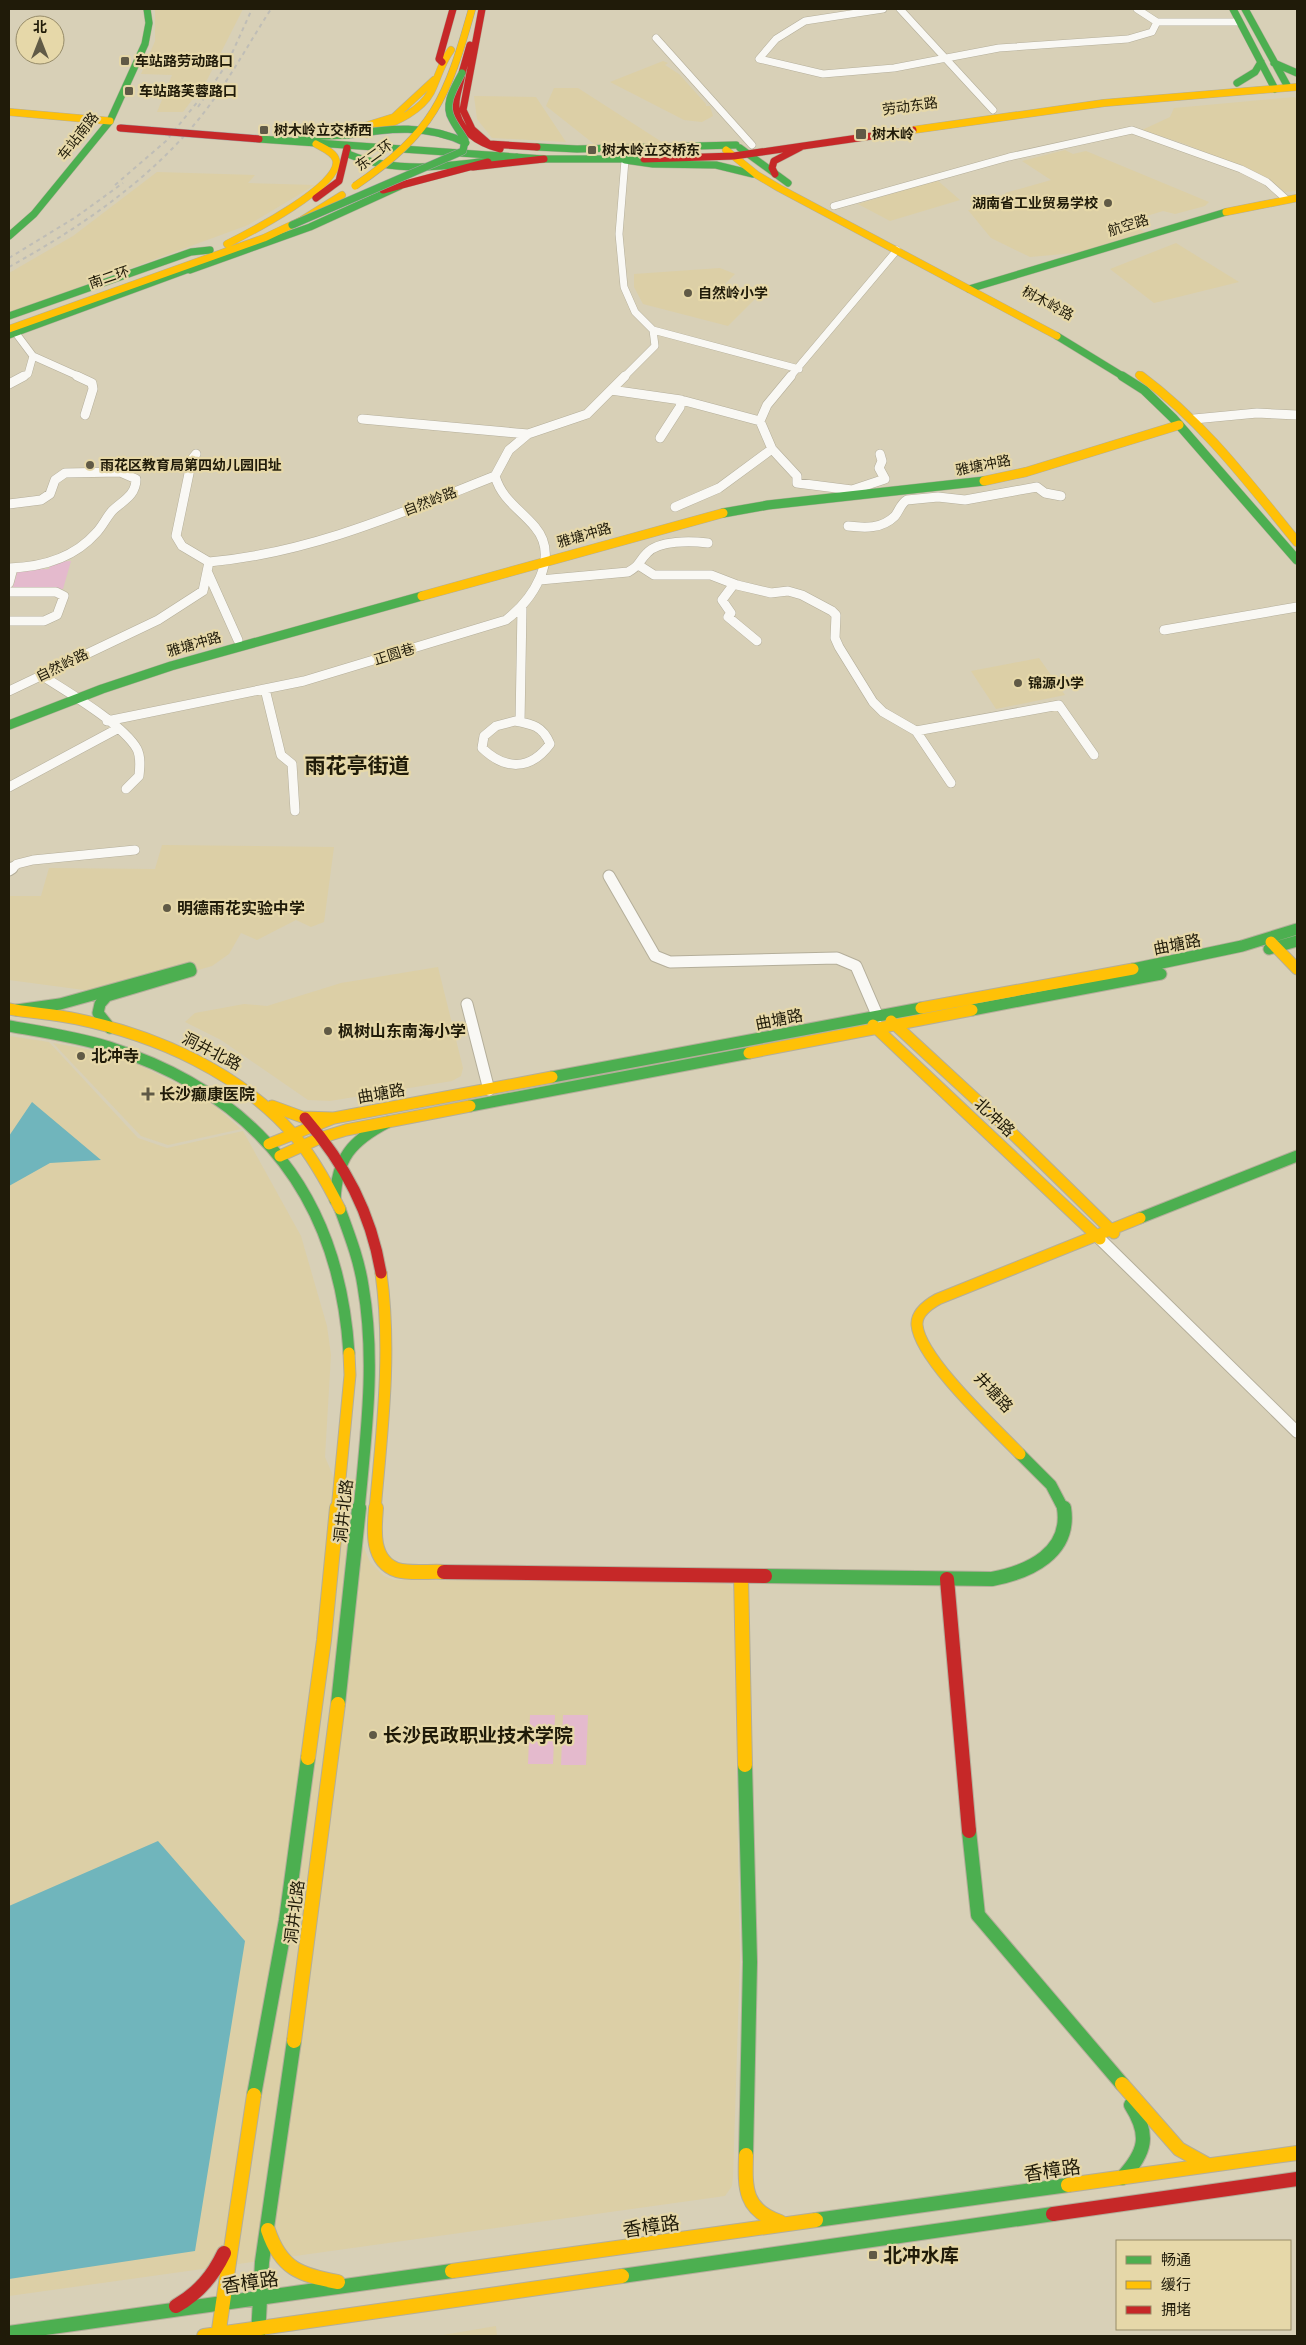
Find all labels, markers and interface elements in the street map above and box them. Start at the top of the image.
north arrow [15,15,65,65]
text: 北 [33,18,47,35]
place label: 车站路劳动路口 [135,52,233,69]
marker: 车站路劳动路口 [119,55,131,67]
place label: 车站路芙蓉路口 [139,82,237,99]
marker: 车站路芙蓉路口 [123,85,135,97]
street label: 劳动东路 [881,93,939,118]
street label: 车站南路 [54,108,102,163]
place label: 树木岭立交桥西 [274,121,372,138]
marker: 树木岭立交桥西 [258,124,270,136]
place label: 树木岭 [872,125,914,142]
marker: 树木岭 [854,127,868,141]
street label: 东二环 [352,135,396,174]
place label: 树木岭立交桥东 [602,141,700,158]
marker: 树木岭立交桥东 [586,144,598,156]
place label: 湖南省工业贸易学校 [972,194,1098,211]
marker: 湖南省工业贸易学校 [1102,197,1114,209]
street label: 航空路 [1105,210,1150,239]
street label: 南二环 [86,262,131,291]
street label: 树木岭路 [1020,282,1077,323]
place label: 自然岭小学 [698,284,768,301]
marker: 自然岭小学 [682,287,694,299]
street label: 雅塘冲路 [954,451,1012,478]
place label: 雨花区教育局第四幼儿园旧址 [100,456,282,473]
marker: 雨花区教育局第四幼儿园旧址 [84,459,96,471]
street label: 自然岭路 [401,483,459,519]
street label: 雅塘冲路 [555,519,613,550]
street label: 雅塘冲路 [165,628,223,659]
street label: 正圆巷 [371,639,416,668]
street label: 自然岭路 [33,645,91,684]
place label: 锦源小学 [1028,674,1084,691]
marker: 锦源小学 [1012,677,1024,689]
district label: 雨花亭街道 [305,752,410,777]
place label: 明德雨花实验中学 [177,898,305,917]
marker: 明德雨花实验中学 [161,902,173,914]
street label: 曲塘路 [1152,930,1202,957]
street label: 曲塘路 [754,1005,804,1032]
place label: 枫树山东南海小学 [338,1021,466,1040]
marker: 枫树山东南海小学 [322,1025,334,1037]
street label: 洞井北路 [179,1028,245,1074]
place label: 北冲寺 [91,1046,139,1065]
marker: 北冲寺 [75,1050,87,1062]
street label: 曲塘路 [356,1079,406,1106]
place label: 长沙癫康医院 [159,1084,255,1103]
marker: 长沙癫康医院 [141,1087,155,1101]
street label: 北冲路 [971,1093,1019,1140]
street label: 井塘路 [971,1368,1018,1416]
street label: 洞井北路 [330,1478,355,1544]
place label: 长沙民政职业技术学院 [383,1723,573,1746]
marker: 长沙民政职业技术学院 [367,1729,379,1741]
street label: 洞井北路 [280,1879,307,1945]
street label: 香樟路 [1022,2154,1082,2185]
street label: 香樟路 [621,2210,681,2241]
legend [1116,2240,1291,2330]
place label: 北冲水库 [883,2243,959,2266]
marker: 北冲水库 [867,2249,879,2261]
text: 畅通 [1161,2250,1191,2268]
street label: 香樟路 [220,2266,280,2297]
text: 缓行 [1161,2275,1191,2293]
text: 拥堵 [1161,2300,1191,2318]

